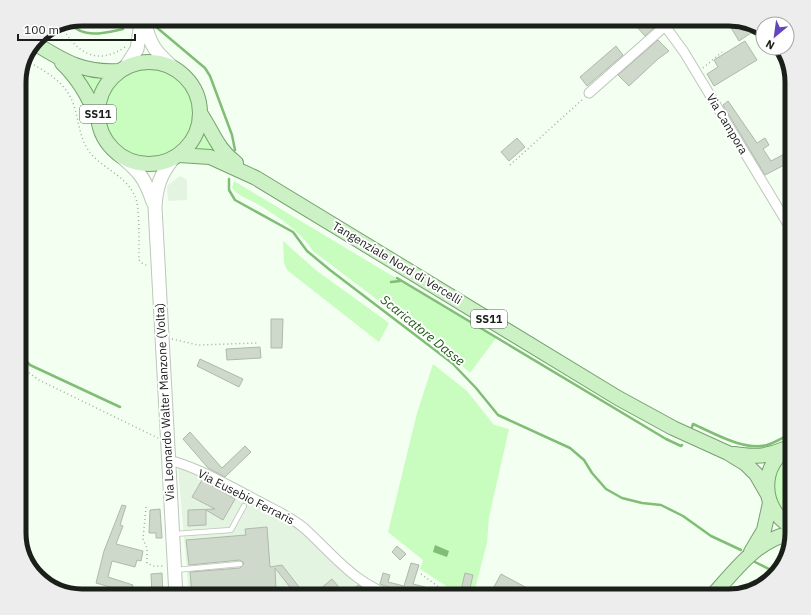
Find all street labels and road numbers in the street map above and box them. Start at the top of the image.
street label: Via Campora [703,91,752,157]
road number: SS11 [80,105,116,123]
street label: Tangenziale Nord di Vercelli [330,218,465,307]
street label: Via Leonardo Walter Manzone (Volta) [152,303,177,501]
road number: SS11 [471,310,507,328]
street label: Via Eusebio Ferraris [195,466,297,528]

